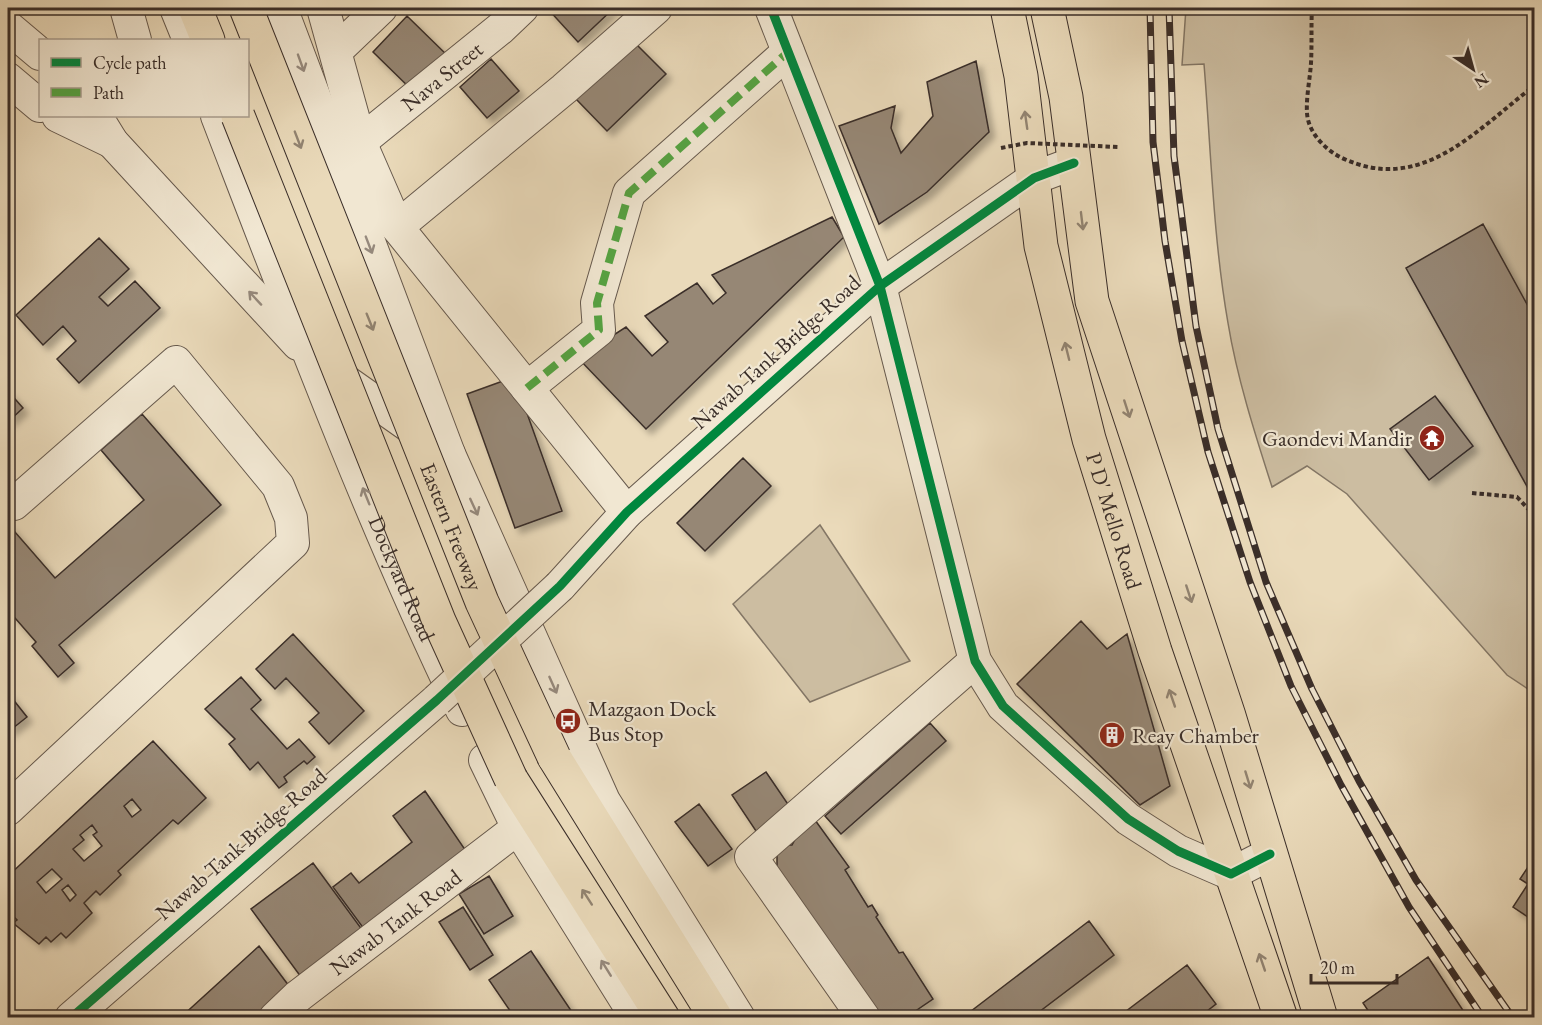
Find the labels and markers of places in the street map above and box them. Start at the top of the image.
temple icon: Gaondevi Mandir [1417,423,1447,453]
place label: Gaondevi Mandir [1262,424,1413,453]
place label: Mazgaon Dock Bus Stop [588,694,717,748]
bus stop icon: Mazgaon Dock Bus Stop [553,706,583,736]
building icon: Reay Chamber [1097,720,1127,750]
place label: Reay Chamber [1132,721,1260,750]

